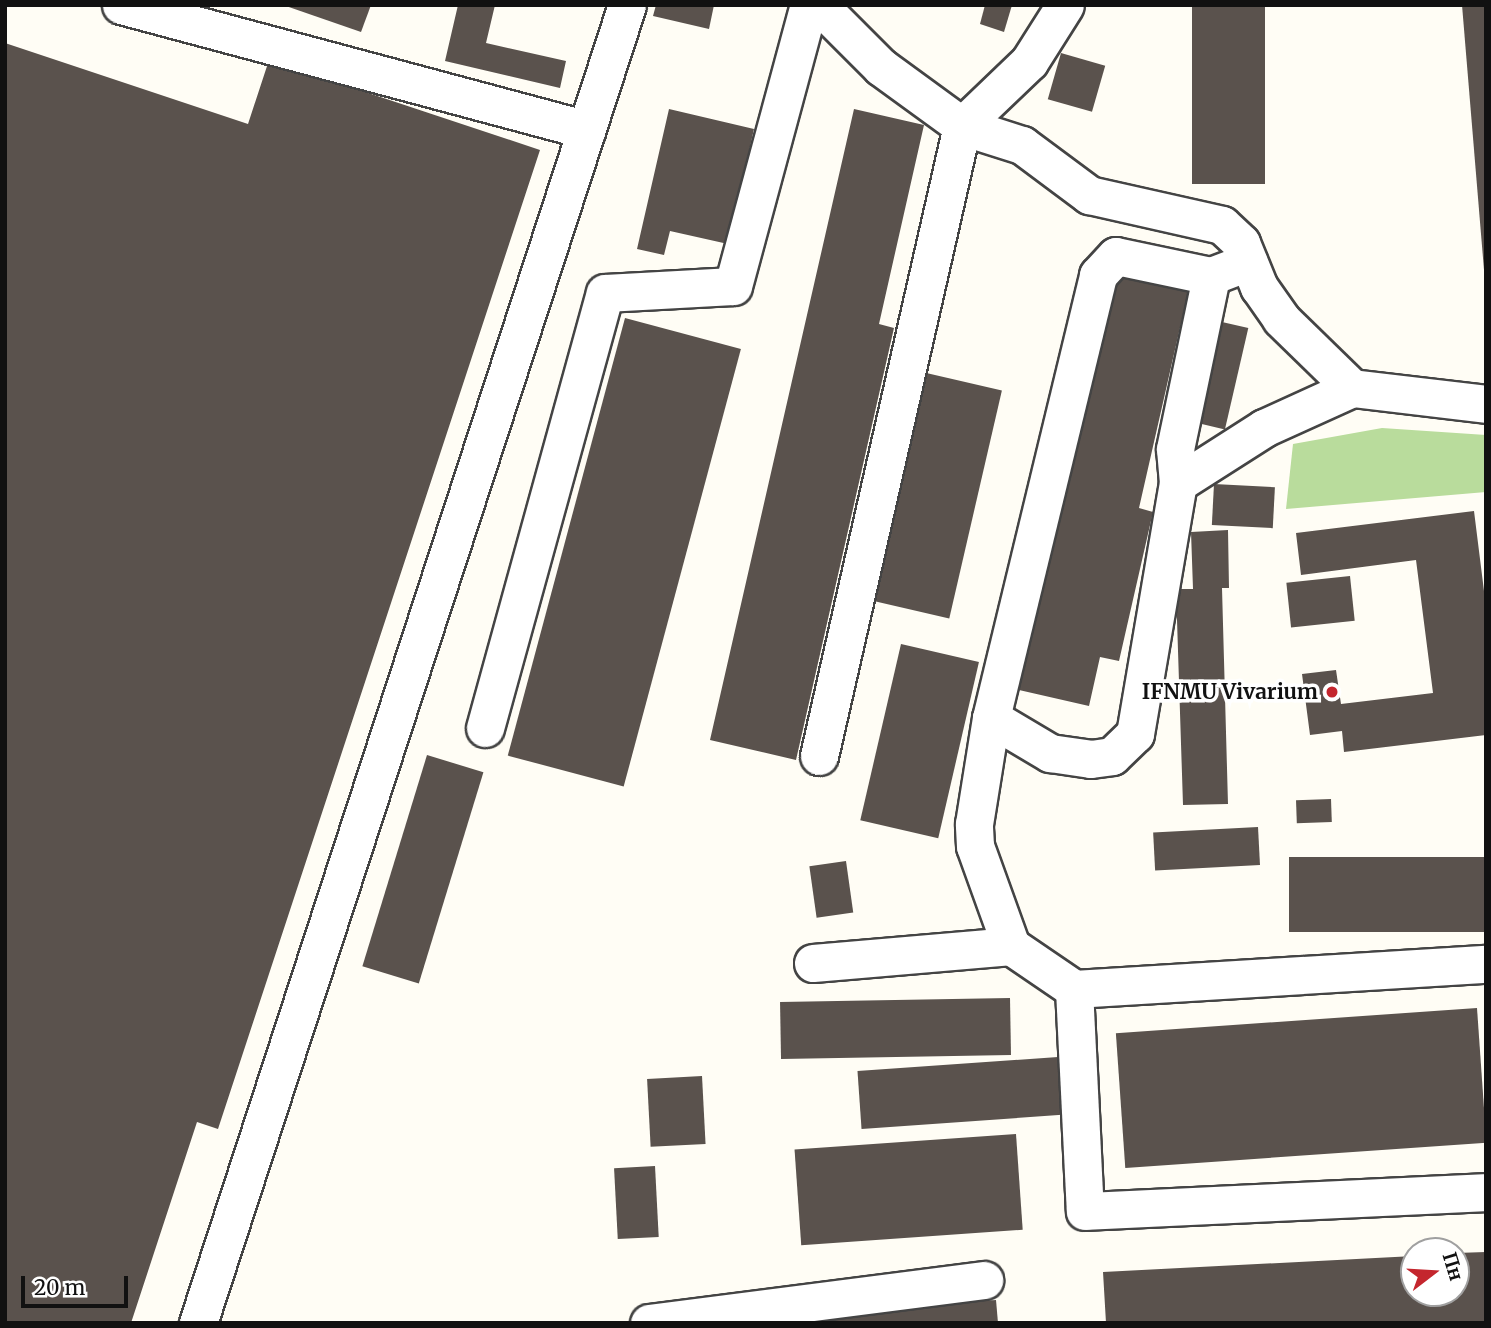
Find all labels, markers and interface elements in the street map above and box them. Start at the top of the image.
place label: IFNMU Vivarium [1142,679,1318,705]
marker: IFNMU Vivarium [1324,684,1340,700]
north arrow [1400,1237,1470,1307]
text: Пн [1438,1249,1469,1284]
scale bar [24,1262,131,1306]
text: 20 m [34,1274,85,1301]

